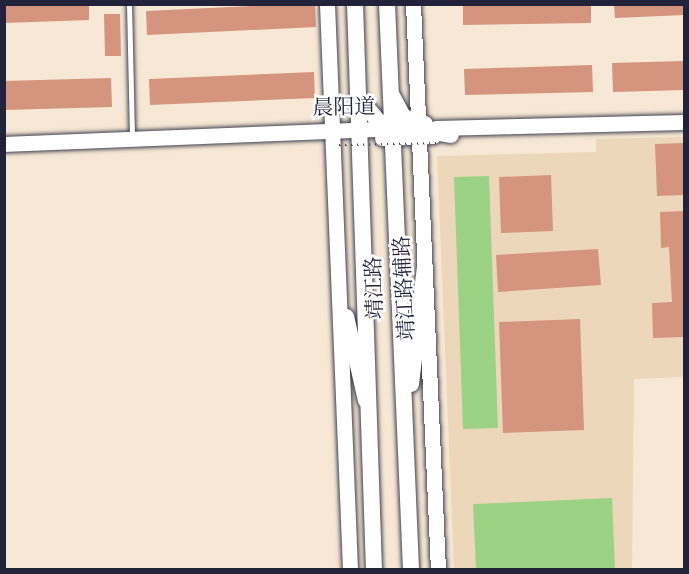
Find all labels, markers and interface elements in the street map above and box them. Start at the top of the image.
street label: 晨阳道 [312,95,376,121]
street label: 靖江路辅路 [390,235,420,341]
street label: 靖江路 [361,256,389,320]

